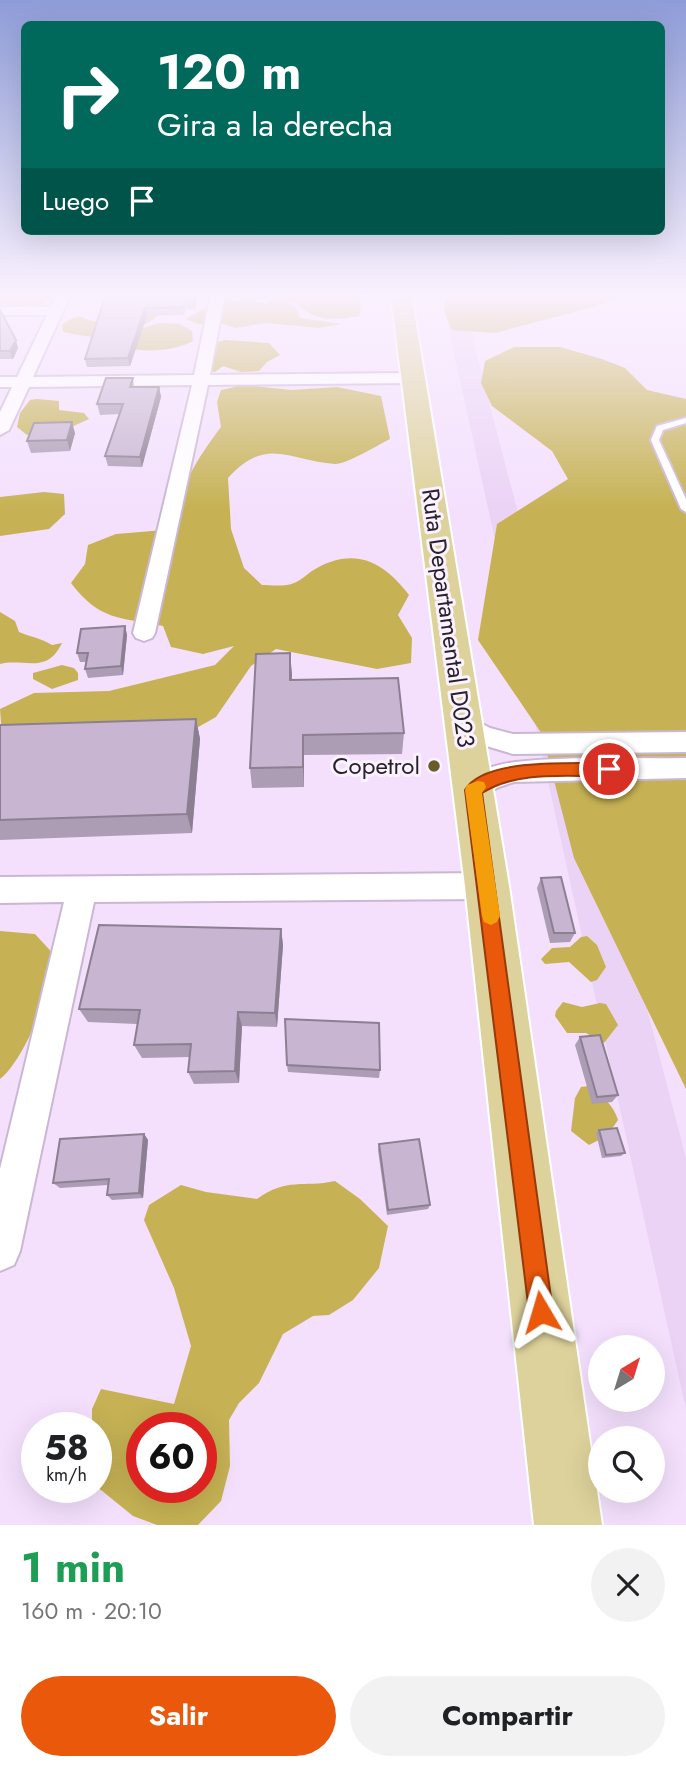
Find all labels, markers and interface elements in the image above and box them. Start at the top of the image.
text: 120 m [157,37,301,107]
icon: right [42,49,133,140]
text: Gira a la derecha [157,102,393,148]
text: Luego [42,182,109,220]
icon: arrive [123,182,161,220]
street label: Ruta Departamental D023 [413,486,484,750]
pin [579,739,639,799]
place label: Copetrol [332,748,420,783]
icon: arrive [590,750,628,788]
marker: Copetrol [426,758,442,774]
position arrow [504,1275,578,1349]
north arrow [588,1335,665,1412]
map controls [588,1335,665,1503]
speed limit sign: 60 [126,1412,217,1503]
text: 58 [44,1423,89,1473]
button: search [588,1426,665,1503]
text: km/h [46,1462,87,1488]
text: 1 min [21,1537,125,1598]
button: close [591,1548,665,1622]
text: 160 m · 20:10 [21,1594,162,1628]
button: Salir [21,1676,336,1756]
button: Compartir [350,1676,665,1756]

